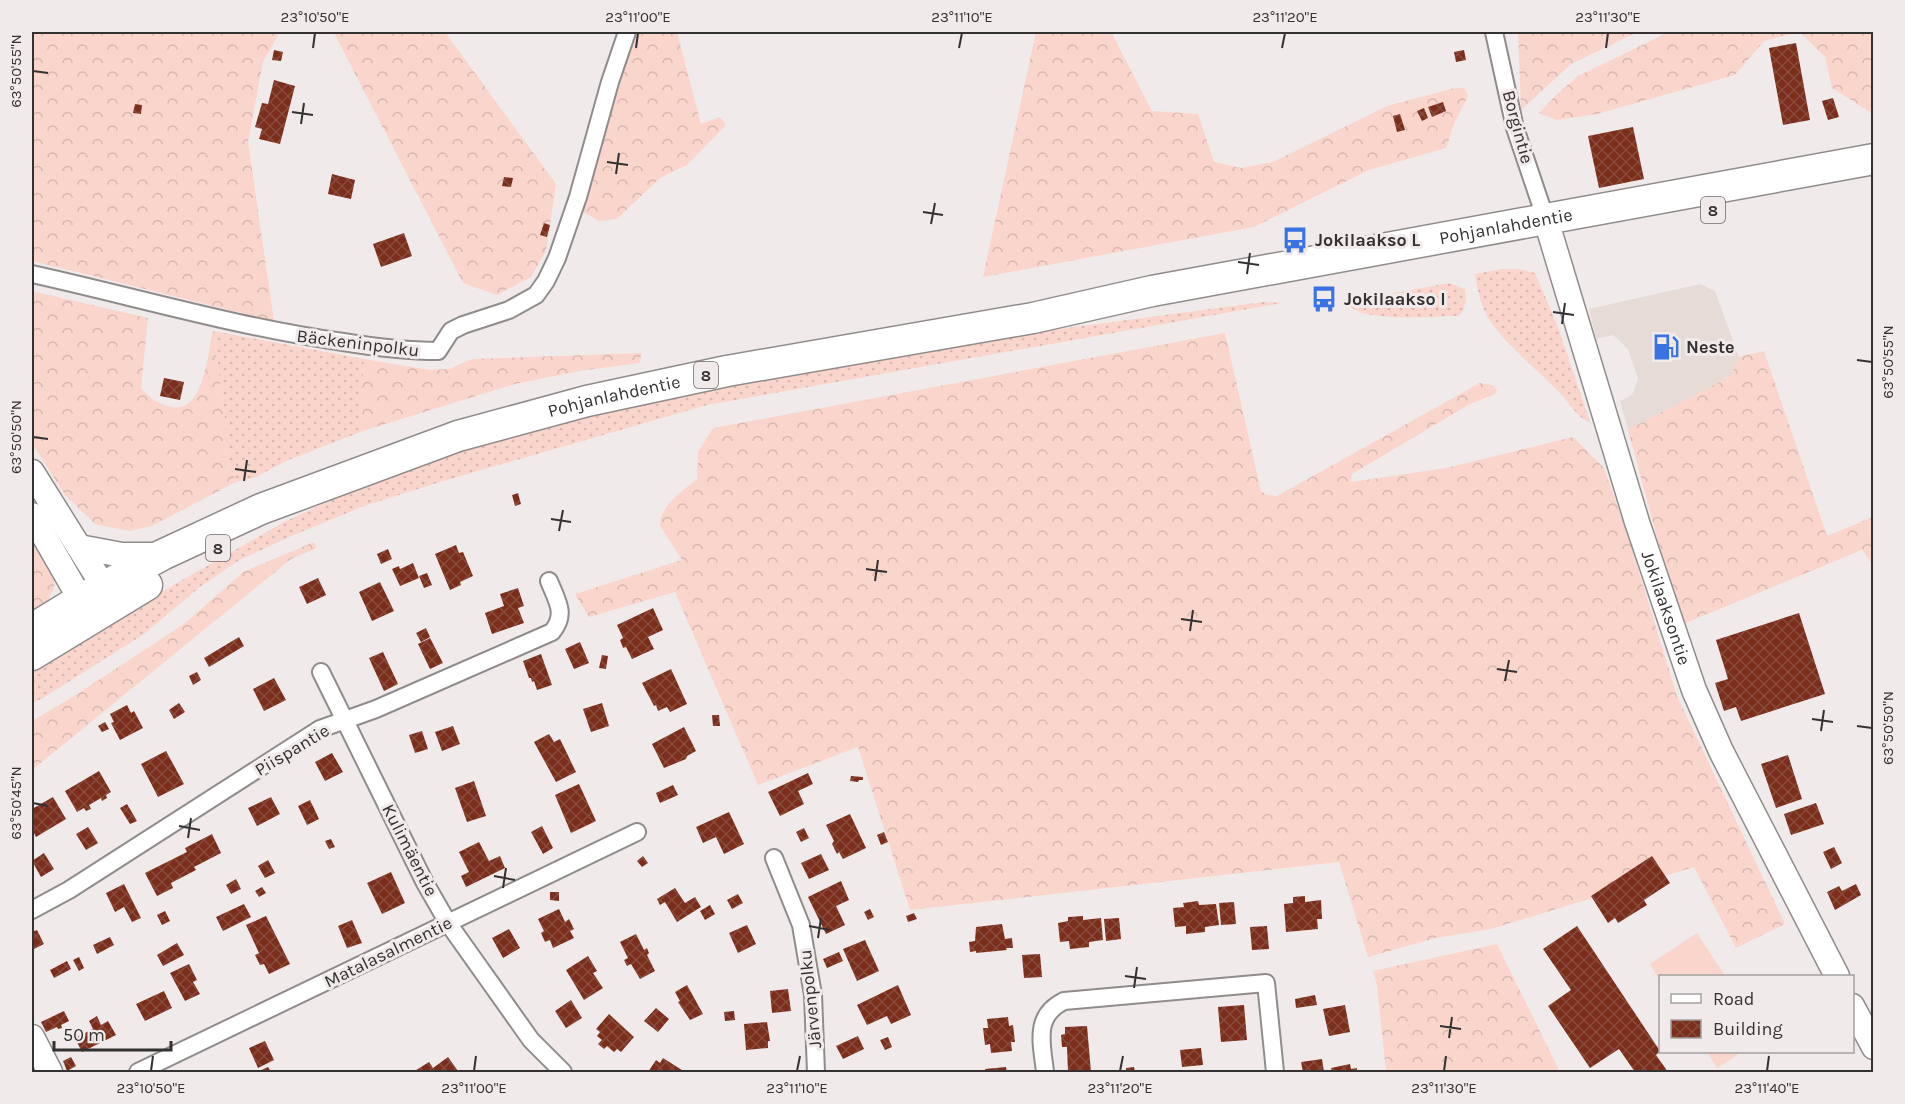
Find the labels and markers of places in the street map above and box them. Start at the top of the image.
bus stop icon: Jokilaakso L [1280,225,1310,255]
place label: Jokilaakso L [1315,229,1420,251]
bus stop icon: Jokilaakso I [1309,284,1339,314]
place label: Jokilaakso I [1344,288,1446,310]
fuel station icon: Neste [1651,332,1681,362]
place label: Neste [1686,336,1735,358]

